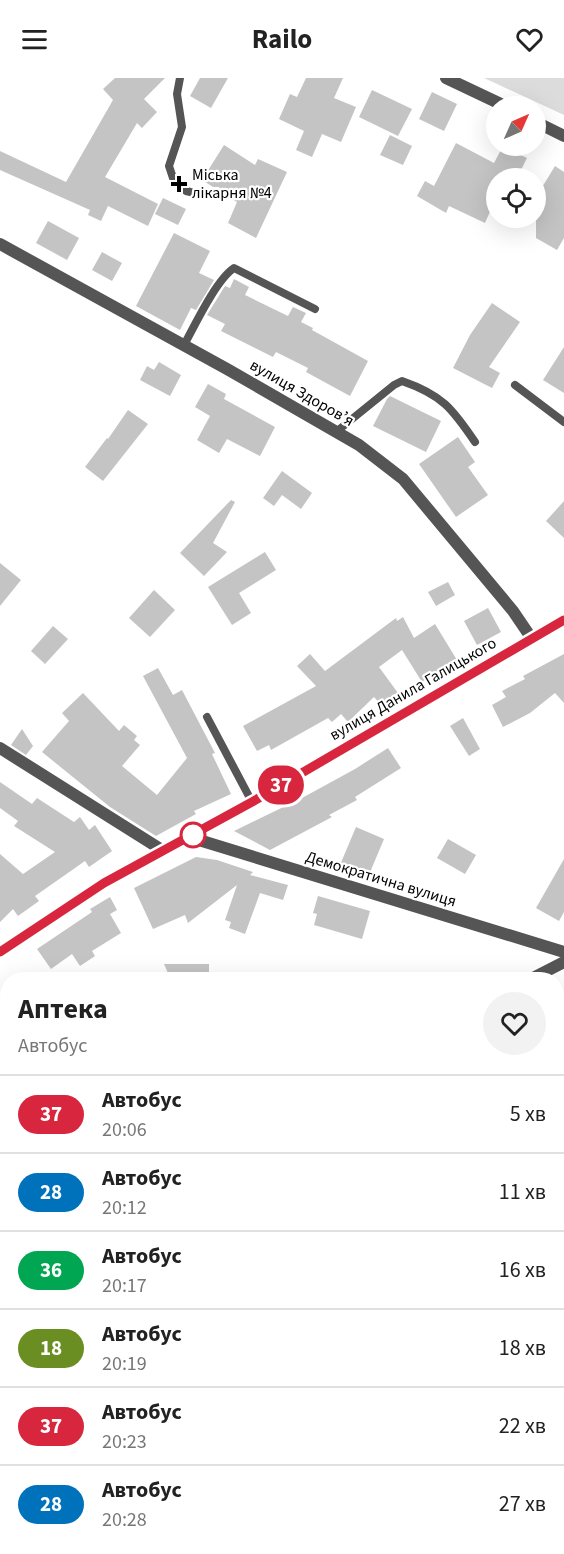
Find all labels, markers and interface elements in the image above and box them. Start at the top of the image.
text: Railo [252,20,312,59]
icon: menu [18,23,51,56]
icon: heart [513,23,546,56]
north arrow [486,96,546,156]
map controls [486,96,546,228]
place label: Міська лікарня №4 [192,164,272,204]
button: locate [486,168,546,228]
marker: Міська лікарня №4 [170,175,188,193]
street label: вулиця Здоровʼя [246,354,358,432]
street label: вулиця Данила Галицького [326,632,500,746]
line badge: 37 [254,766,308,804]
text: 37 [270,770,292,800]
unlabelled marker [180,822,206,848]
street label: Демократична вулиця [303,846,459,912]
text: Аптека [18,989,108,1029]
button: heart [483,992,546,1055]
text: Автобус [18,1032,87,1060]
text: Автобус [102,1084,182,1116]
text: 5 хв [510,1098,546,1130]
text: 37 [40,1099,62,1129]
text: 20:06 [102,1116,147,1144]
text: Автобус [102,1162,182,1194]
text: 11 хв [499,1176,546,1208]
text: 28 [40,1177,62,1207]
text: 20:12 [102,1194,147,1222]
text: Автобус [102,1240,182,1272]
text: 16 хв [499,1254,546,1286]
text: 36 [40,1255,62,1285]
text: 20:17 [102,1272,147,1300]
text: Автобус [102,1318,182,1350]
text: 18 хв [499,1332,546,1364]
text: 18 [40,1333,62,1363]
text: 20:19 [102,1350,147,1378]
text: Автобус [102,1396,182,1428]
text: 22 хв [499,1410,546,1442]
text: 37 [40,1411,62,1441]
text: 20:23 [102,1428,147,1456]
text: Автобус [102,1474,182,1506]
text: 27 хв [499,1488,546,1520]
text: 28 [40,1489,62,1519]
text: 20:28 [102,1506,147,1534]

